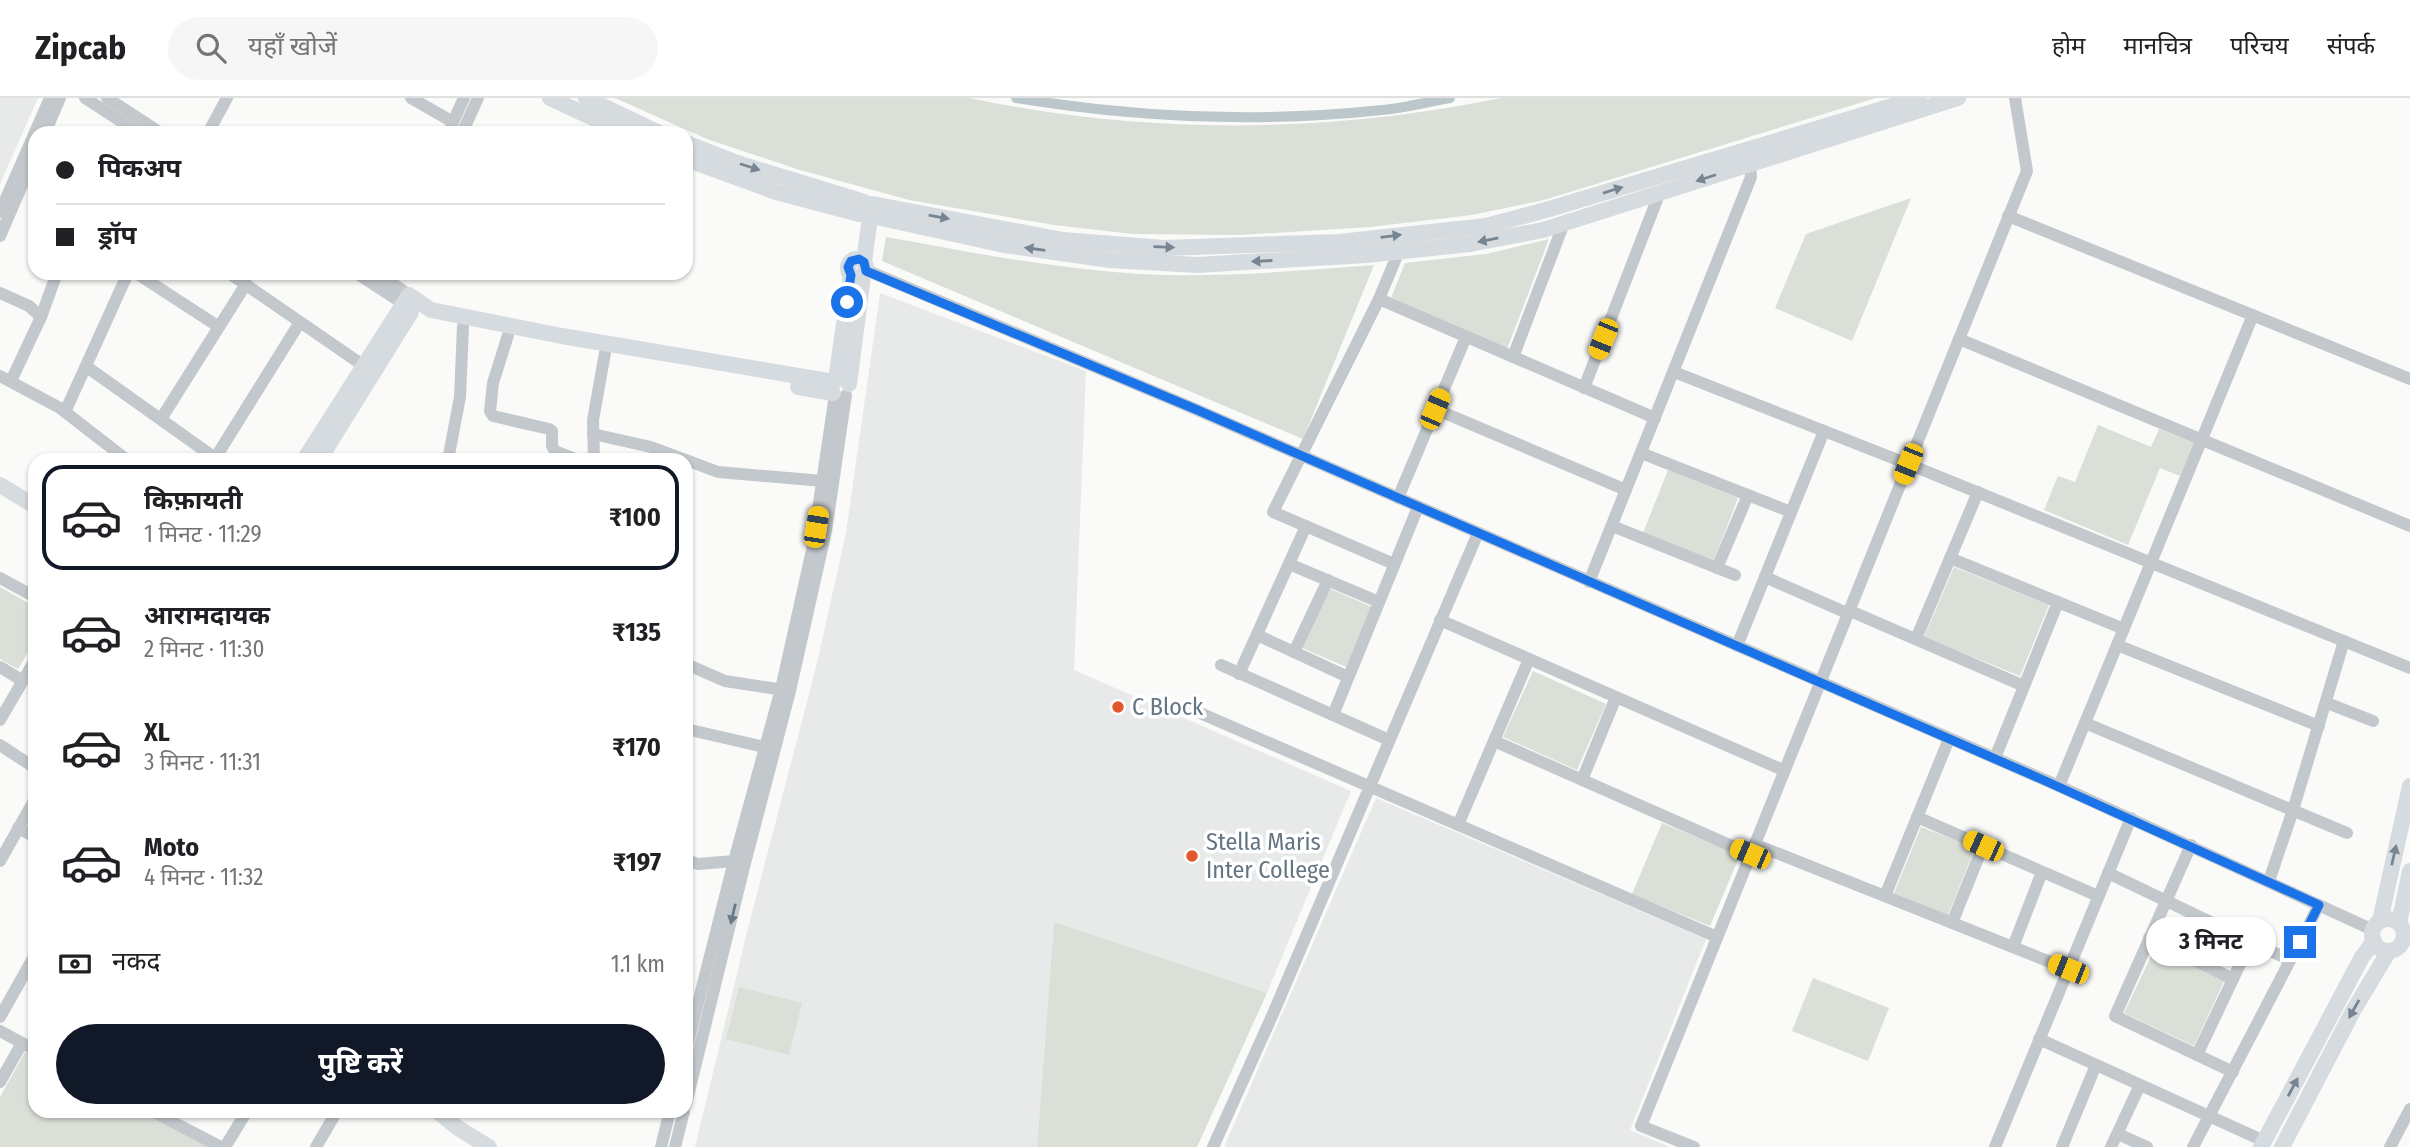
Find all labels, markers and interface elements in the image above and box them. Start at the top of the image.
search box [168,17,658,80]
text: Zipcab [35,28,126,68]
icon: search [192,29,230,67]
text: यहाँ खोजें [248,31,337,62]
text: होम [2052,32,2085,60]
text: मानचित्र [2123,32,2192,60]
text: परिचय [2230,32,2289,60]
text: संपर्क [2327,32,2375,60]
text: पिकअप [98,153,181,184]
one-way arrow [740,163,761,173]
one-way arrow [1696,173,1717,183]
one-way arrow [1603,184,1624,194]
one-way arrow [928,212,950,223]
text: ड्रॉप [98,220,136,251]
one-way arrow [1380,231,1402,242]
one-way arrow [1477,235,1499,246]
one-way arrow [1153,242,1175,253]
one-way arrow [1024,244,1046,255]
one-way arrow [1250,256,1272,267]
route start [831,286,863,318]
car [1586,316,1621,362]
car [1418,386,1453,432]
car [1891,441,1926,487]
text: किफ़ायती [144,485,243,516]
icon: car [60,486,123,549]
text: ₹100 [609,502,661,533]
car [803,505,830,549]
text: 1 मिनट · 11:29 [144,520,262,548]
text: आरामदायक [144,600,270,631]
icon: car [60,601,123,664]
text: ₹135 [612,617,661,648]
text: 2 मिनट · 11:30 [144,635,264,663]
place label: C Block [1132,693,1204,721]
marker: C Block [1110,699,1126,715]
icon: car [60,716,123,779]
text: XL [144,717,170,748]
text: ₹170 [612,732,661,763]
text: 3 मिनट · 11:31 [144,748,261,776]
place label: Stella Maris Inter College [1206,828,1330,884]
car [1960,828,2007,864]
icon: car [60,831,123,894]
text: Moto [144,832,199,863]
car [1727,836,1774,872]
one-way arrow [2389,844,2400,866]
text: ₹197 [613,847,661,878]
marker: Stella Maris Inter College [1184,848,1200,864]
text: 4 मिनट · 11:32 [144,863,263,891]
one-way arrow [727,903,738,925]
callout: 3 मिनट [2146,918,2276,966]
route end [2284,926,2316,958]
text: 3 मिनट [2179,927,2243,955]
icon: cash [56,945,94,983]
text: नकद [112,946,160,977]
text: 1.1 km [611,950,665,978]
car [2045,951,2092,987]
one-way arrow [2348,1000,2360,1019]
button: पुष्टि करें [56,1024,665,1104]
one-way arrow [2287,1077,2299,1096]

